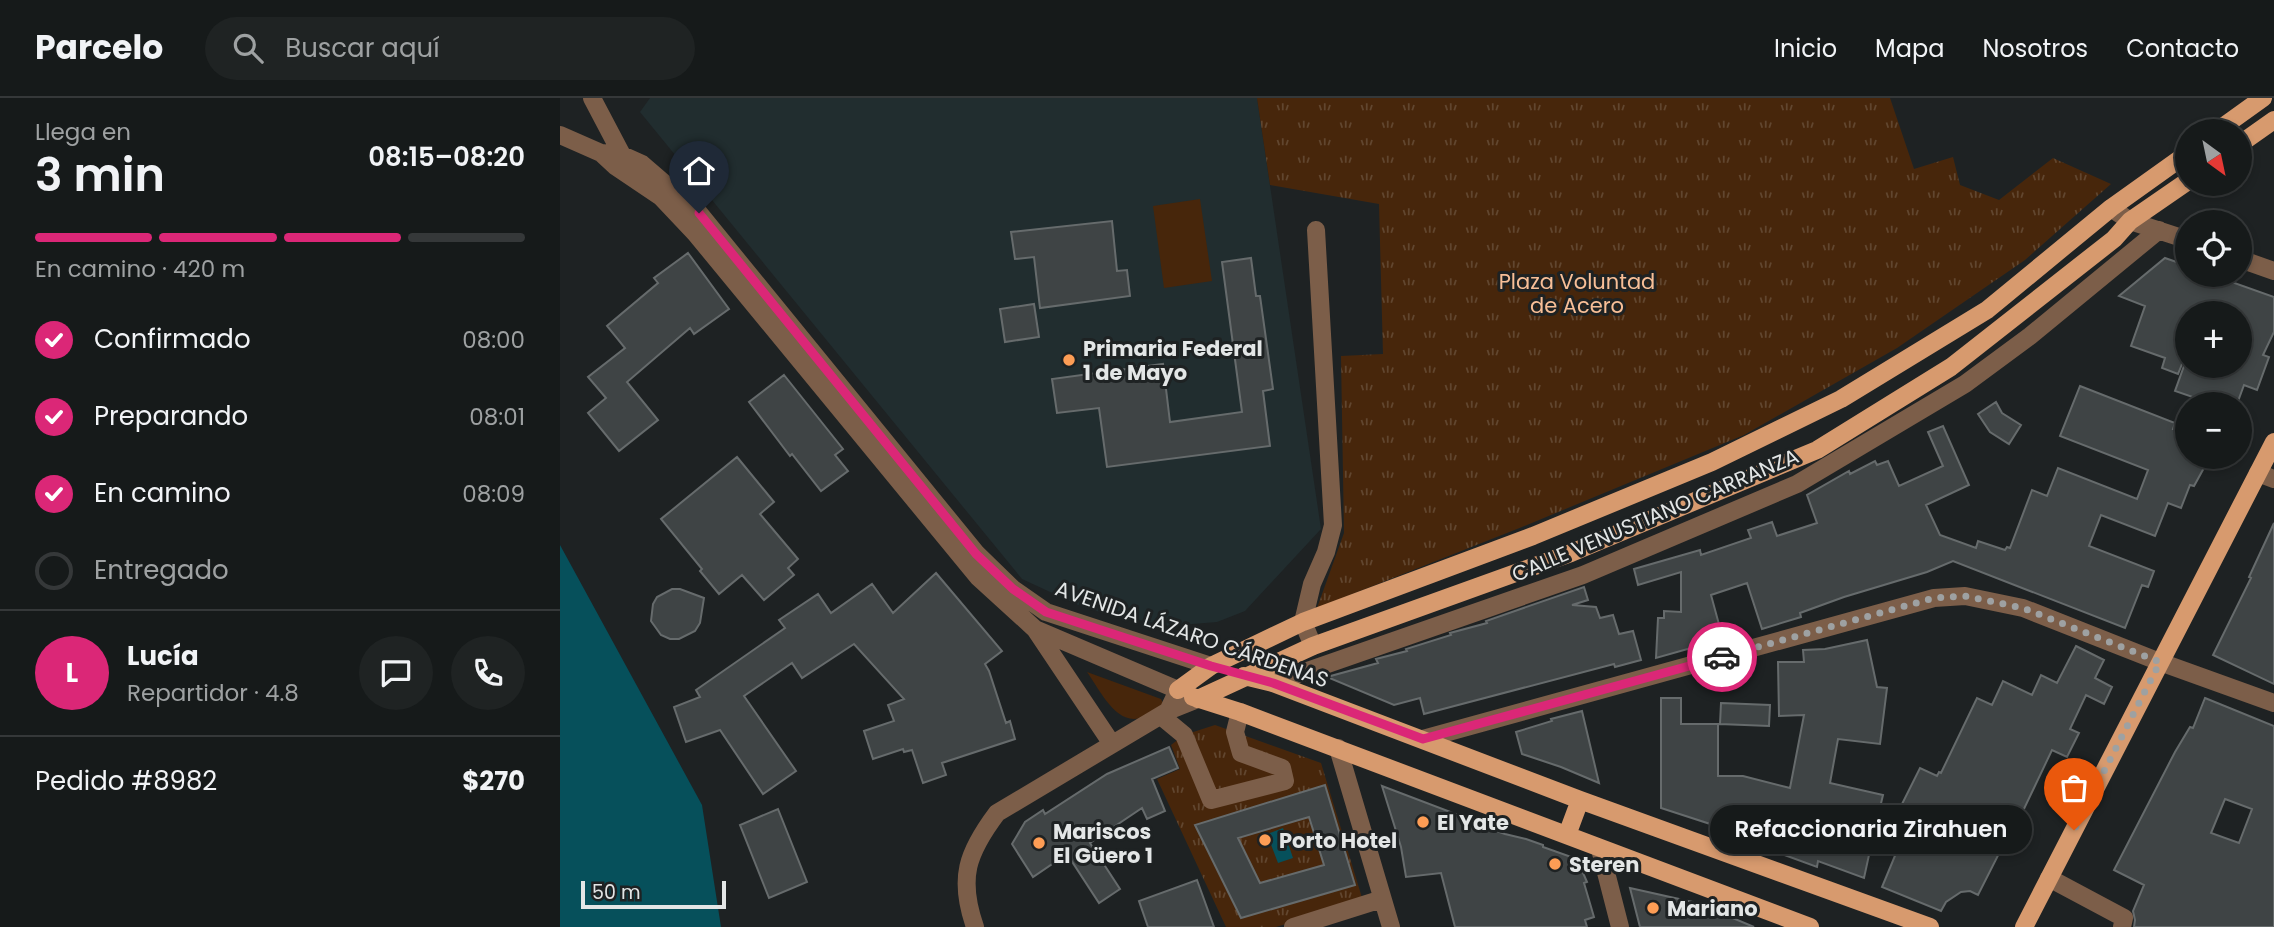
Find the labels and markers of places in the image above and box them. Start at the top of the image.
pin [669,141,729,213]
place label: Primaria Federal 1 de Mayo [1083,334,1263,387]
marker: Primaria Federal 1 de Mayo [1061,352,1077,368]
pin [2044,758,2104,830]
callout: Refaccionaria Zirahuen [1710,806,2032,854]
place label: El Yate [1437,808,1509,837]
marker: El Yate [1415,814,1431,830]
place label: Mariscos El Güero 1 [1053,817,1153,870]
place label: Porto Hotel [1279,826,1397,855]
marker: Porto Hotel [1257,832,1273,848]
marker: Mariscos El Güero 1 [1031,835,1047,851]
place label: Steren [1569,850,1639,879]
marker: Steren [1547,856,1563,872]
place label: Mariano [1667,894,1758,923]
marker: Mariano [1645,900,1661,916]

